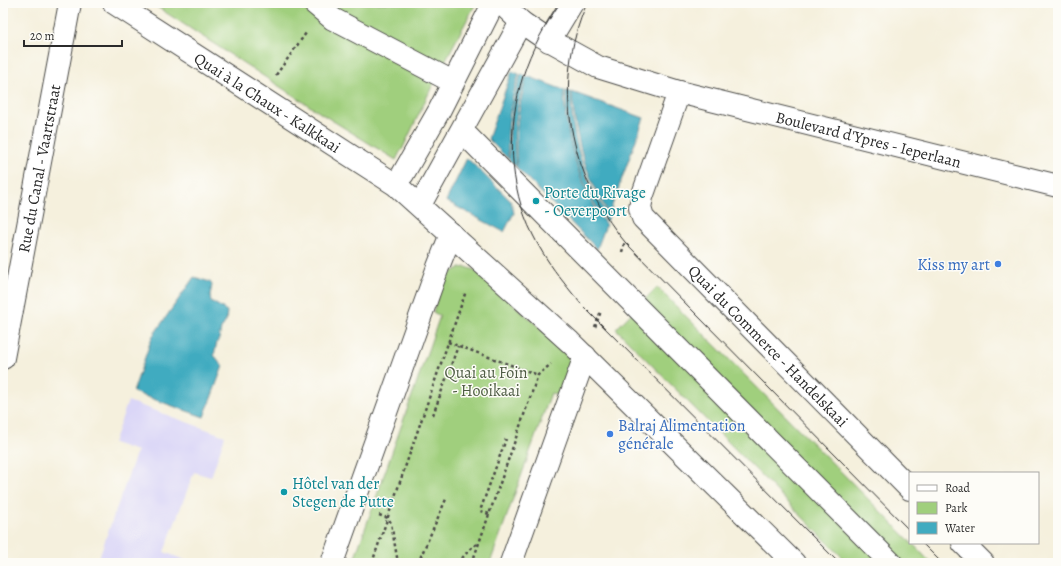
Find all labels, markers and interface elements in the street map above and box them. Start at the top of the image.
scale bar [24,22,122,48]
text: 20 m [30,28,54,44]
street label: Quai à la Chaux - Kalkkaai [190,48,345,159]
street label: Rue du Canal - Vaartstraat [13,83,66,255]
street label: Boulevard d'Ypres - Ieperlaan [773,106,964,174]
place label: Porte du Rivage - Oeverpoort [544,182,646,222]
marker: Porte du Rivage - Oeverpoort [531,196,541,206]
place label: Kiss my art [917,254,990,276]
marker: Kiss my art [993,259,1003,269]
street label: Quai du Commerce - Handelskaai [683,260,853,432]
park label: Quai au Foin - Hooikaai [445,362,528,402]
place label: Balraj Alimentation générale [618,415,746,455]
marker: Balraj Alimentation générale [605,429,615,439]
legend [909,472,1039,544]
place label: Hôtel van der Stegen de Putte [292,473,394,513]
text: Road [945,480,971,496]
marker: Hôtel van der Stegen de Putte [279,487,289,497]
text: Park [945,500,968,516]
text: Water [944,520,975,536]

